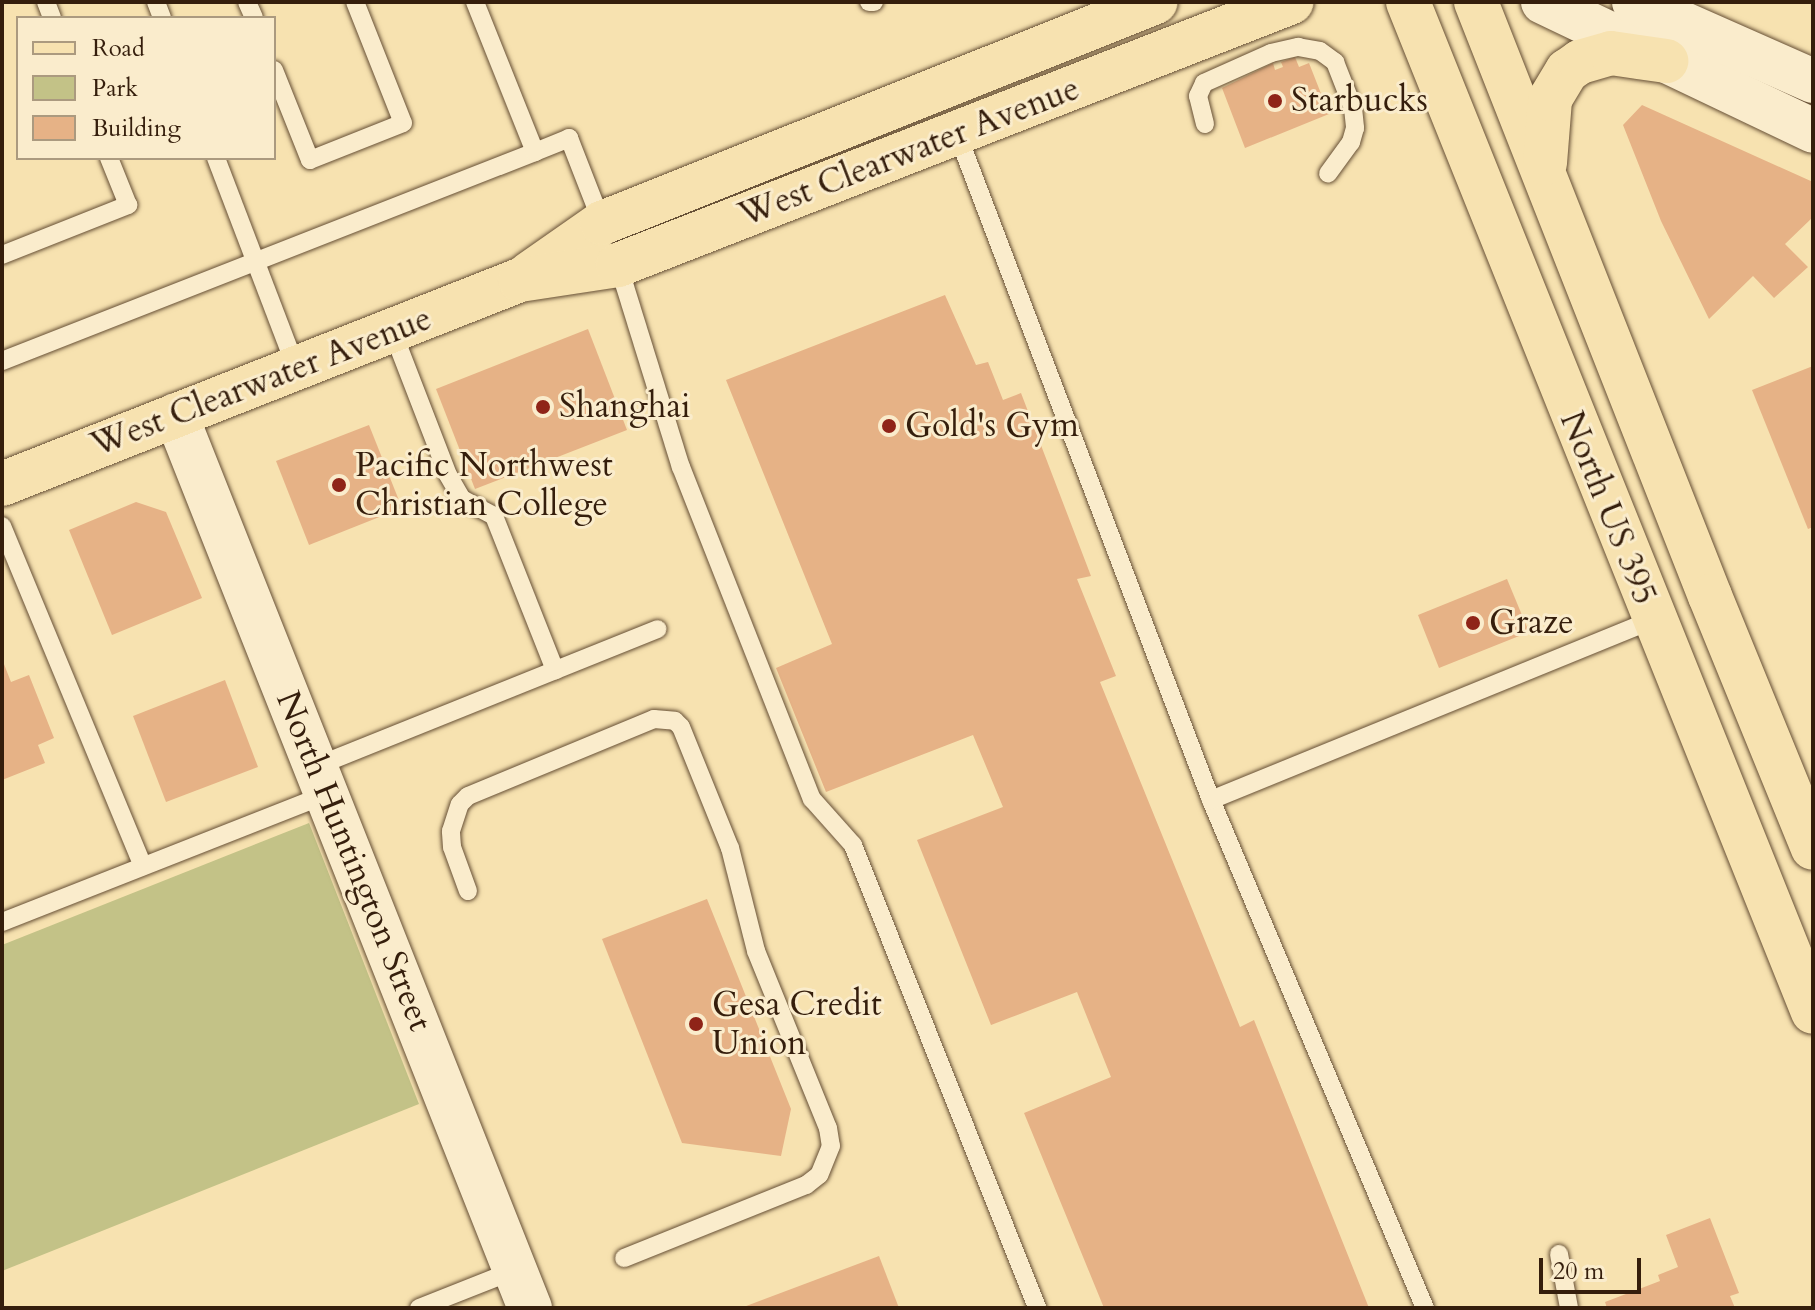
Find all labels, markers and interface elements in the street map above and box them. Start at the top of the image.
legend [16,16,276,160]
text: Road [92,32,145,65]
street label: West Clearwater Avenue [733,68,1085,236]
text: Park [92,72,138,105]
place label: Starbucks [1291,81,1428,121]
marker: Starbucks [1266,92,1284,110]
text: Building [92,112,181,145]
street label: West Clearwater Avenue [85,298,437,466]
place label: Shanghai [559,387,691,427]
marker: Shanghai [534,398,552,416]
place label: Gold's Gym [905,406,1079,446]
street label: North US 395 [1551,406,1665,610]
marker: Gold's Gym [880,417,898,435]
place label: Pacific Northwest Christian College [355,445,613,524]
marker: Pacific Northwest Christian College [330,476,348,494]
place label: Graze [1489,603,1574,643]
marker: Graze [1464,614,1482,632]
street label: North Huntington Street [267,685,441,1037]
place label: Gesa Credit Union [712,984,882,1064]
marker: Gesa Credit Union [687,1015,705,1033]
scale bar [1543,1242,1645,1292]
text: 20 m [1553,1255,1604,1288]

